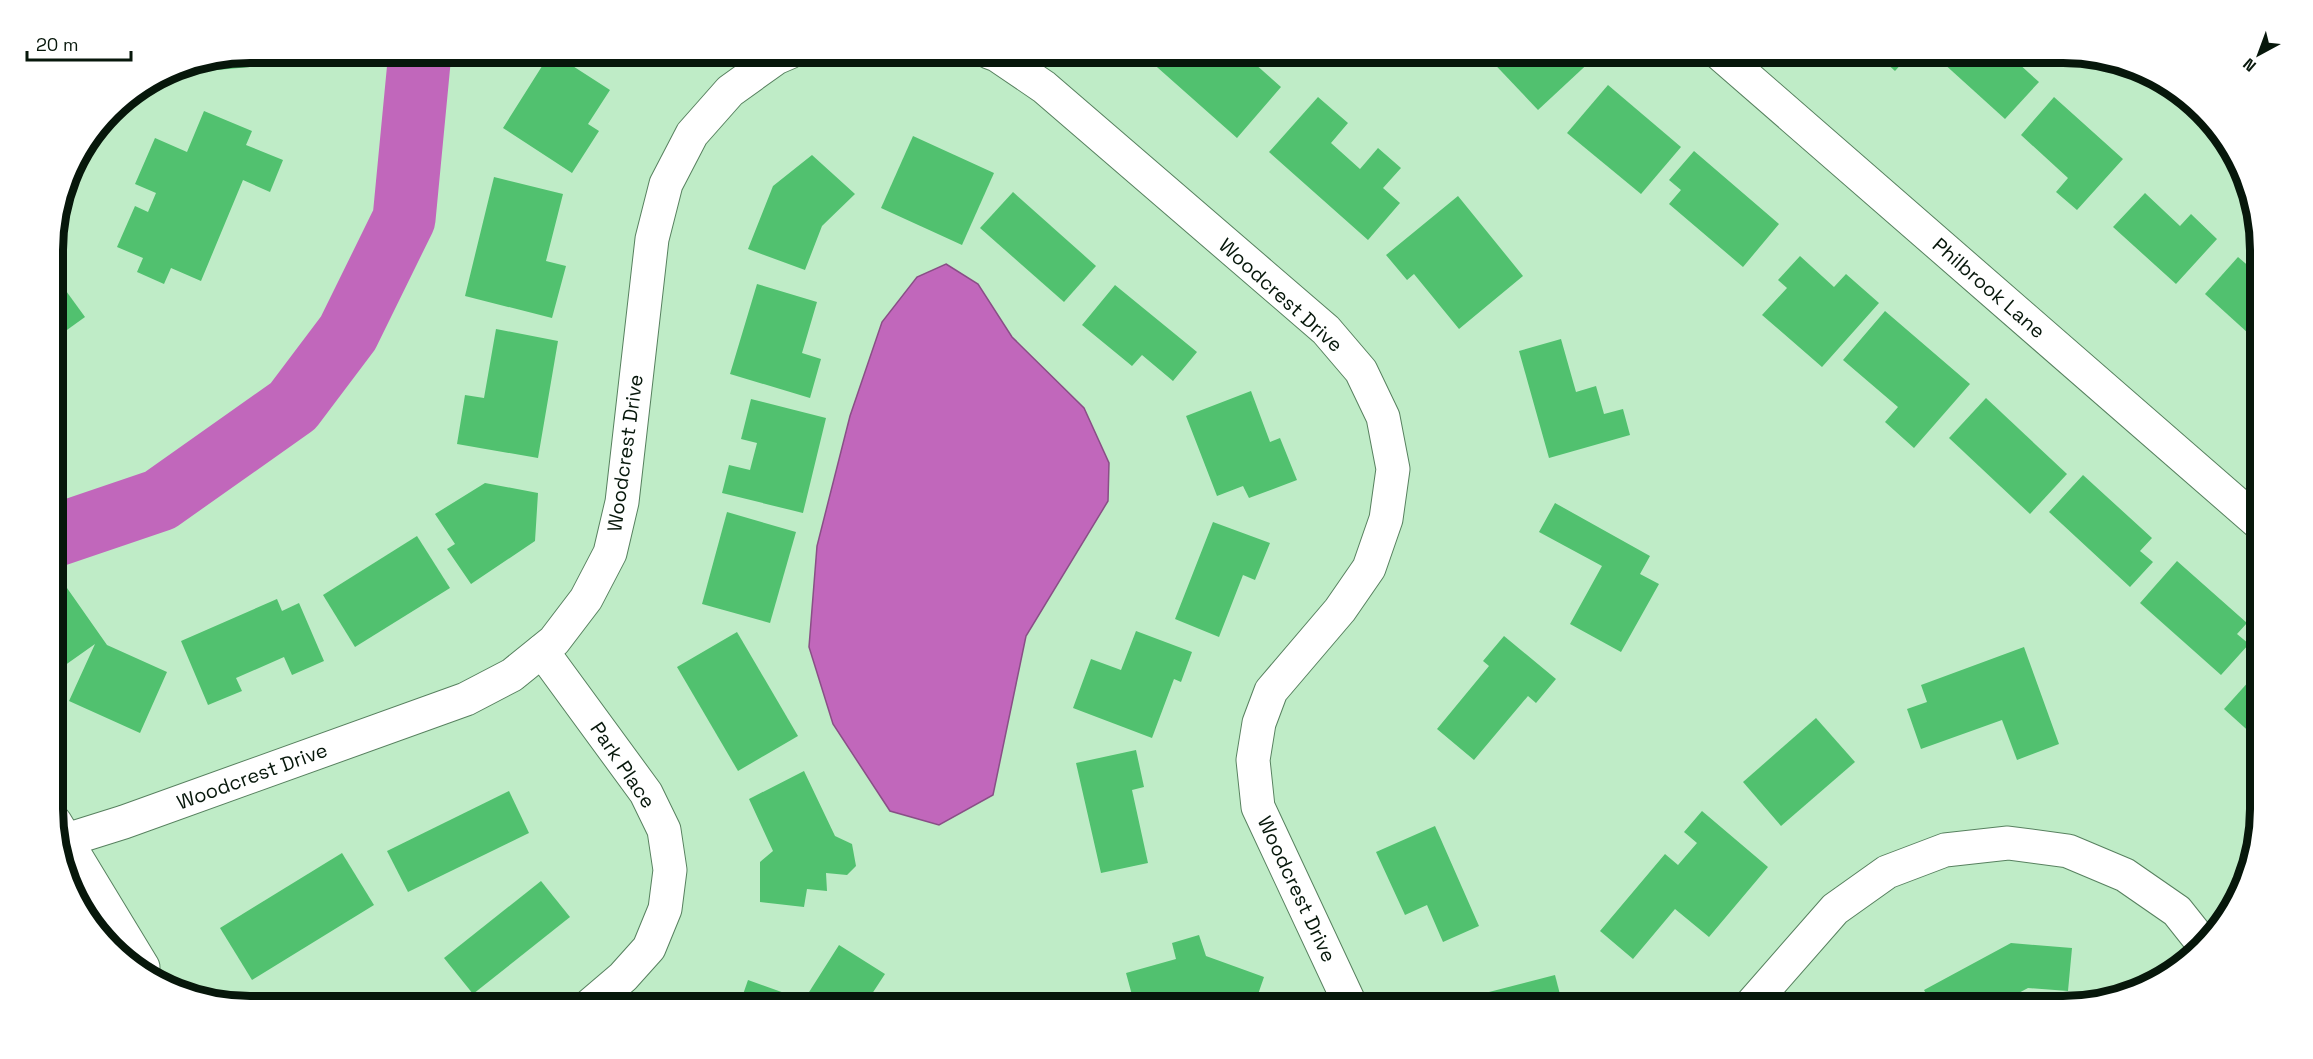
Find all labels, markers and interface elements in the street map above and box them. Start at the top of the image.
scale bar [27,24,130,62]
north arrow [2229,24,2289,84]
text: 20 m [36,33,79,56]
text: N [2239,53,2260,76]
street label: Woodcrest Drive [1213,232,1349,358]
street label: Philbrook Lane [1927,232,2051,344]
street label: Woodcrest Drive [601,373,649,533]
street label: Park Place [585,717,661,813]
street label: Woodcrest Drive [173,737,331,815]
street label: Woodcrest Drive [1252,812,1342,966]

